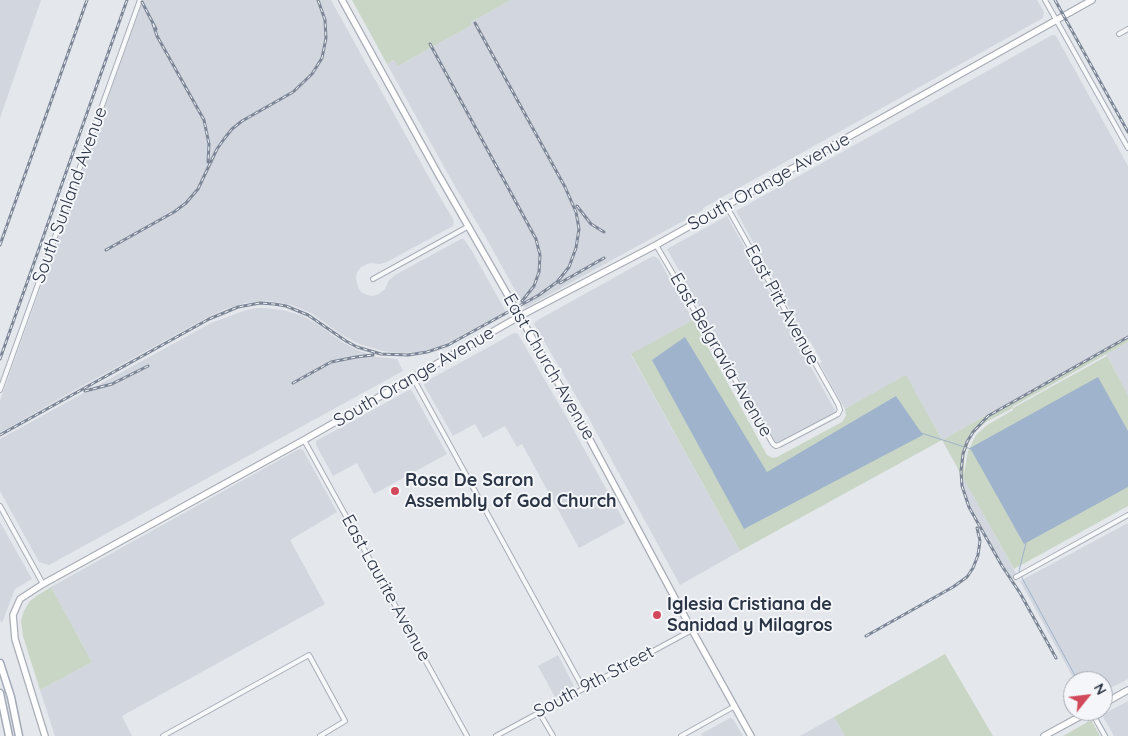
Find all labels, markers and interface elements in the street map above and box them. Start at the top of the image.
street label: South Sunland Avenue [28,104,112,286]
street label: South Orange Avenue [684,128,854,236]
street label: East Pitt Avenue [740,241,824,369]
street label: East Belgravia Avenue [665,269,777,441]
street label: East Church Avenue [498,290,600,444]
street label: South Orange Avenue [330,322,498,432]
place label: Rosa De Saron Assembly of God Church [405,470,617,512]
marker: Rosa De Saron Assembly of God Church [389,485,401,497]
street label: East Laurite Avenue [337,511,435,665]
place label: Iglesia Cristiana de Sanidad y Milagros [667,594,833,636]
marker: Iglesia Cristiana de Sanidad y Milagros [651,609,663,621]
street label: South 9th Street [530,641,658,723]
north arrow [1063,671,1113,721]
text: N [1090,680,1111,698]

